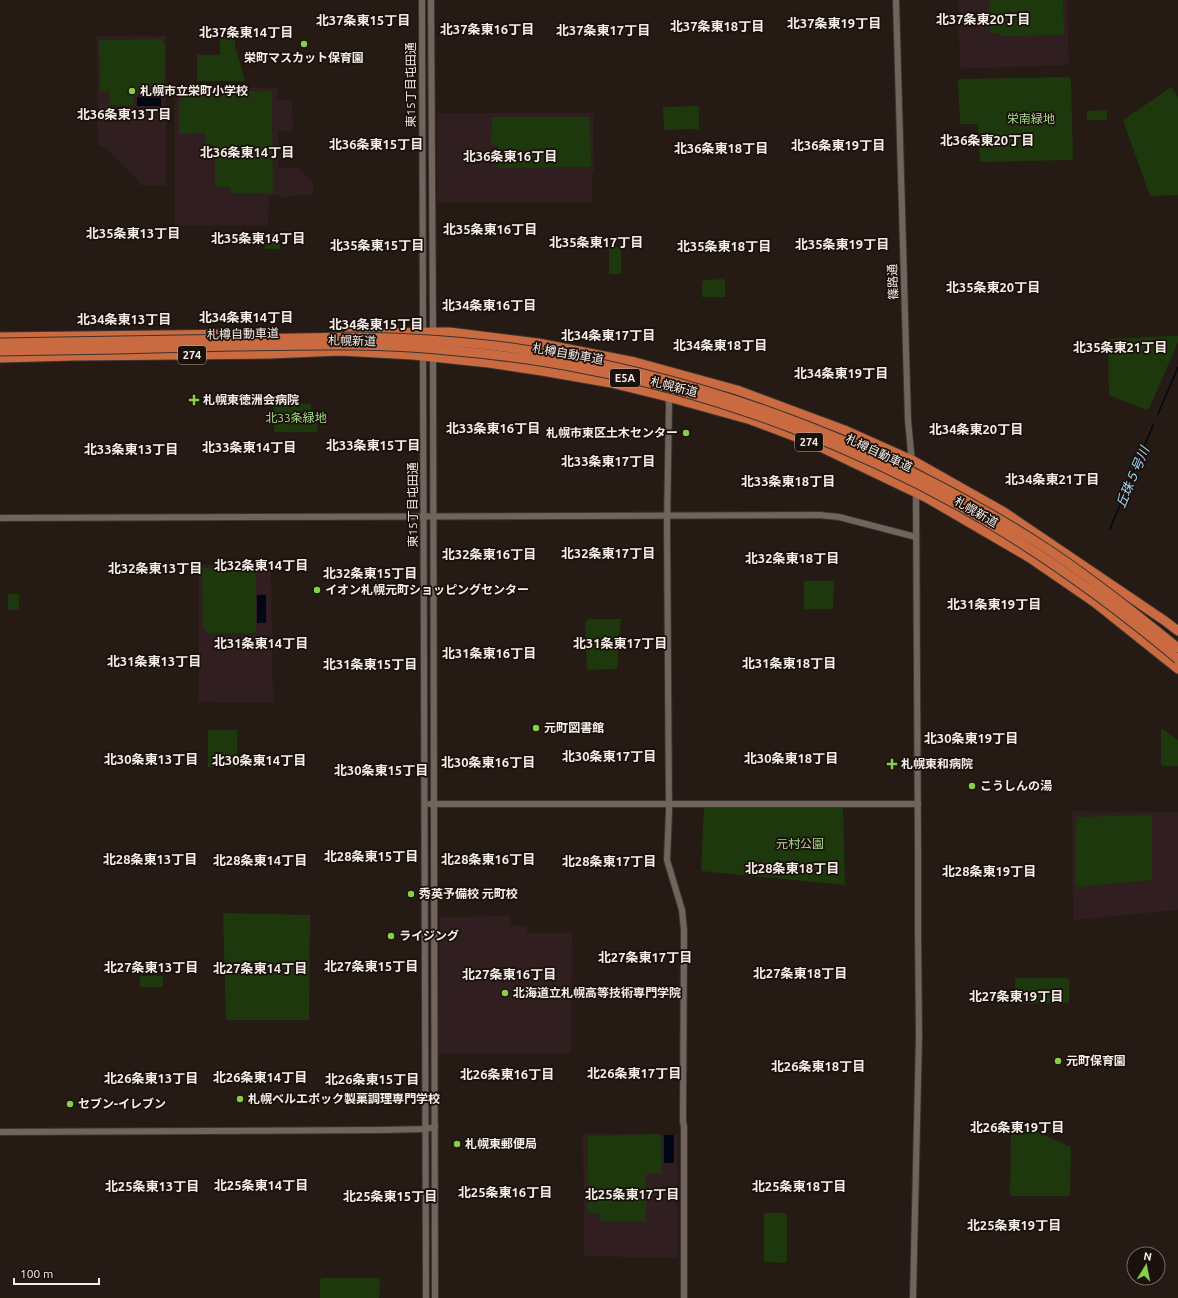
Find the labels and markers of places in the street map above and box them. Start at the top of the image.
marker: 栄町マスカット保育園 [299,39,309,49]
place label: 栄町マスカット保育園 [244,51,364,64]
place label: 札幌市立栄町小学校 [140,84,248,97]
marker: 札幌市立栄町小学校 [127,86,137,96]
place label: 札幌東徳洲会病院 [203,393,299,406]
marker: 札幌東徳洲会病院 [188,394,200,406]
place label: 札幌市東区土木センター [546,426,678,439]
marker: 札幌市東区土木センター [681,428,691,438]
place label: イオン札幌元町ショッピングセンター [325,583,529,596]
marker: イオン札幌元町ショッピングセンター [312,585,322,595]
place label: 元町図書館 [544,721,604,734]
marker: 元町図書館 [531,723,541,733]
place label: 札幌東和病院 [901,757,973,770]
marker: 札幌東和病院 [886,758,898,770]
place label: こうしんの湯 [980,779,1052,792]
marker: こうしんの湯 [967,781,977,791]
place label: 秀英予備校 元町校 [419,887,518,900]
marker: 秀英予備校 元町校 [406,889,416,899]
place label: ライジング [399,929,459,942]
marker: ライジング [386,931,396,941]
place label: 北海道立札幌高等技術専門学院 [513,986,681,999]
marker: 北海道立札幌高等技術専門学院 [500,988,510,998]
place label: 元町保育園 [1066,1054,1126,1067]
marker: 元町保育園 [1053,1056,1063,1066]
place label: 札幌ベルエポック製菓調理専門学校 [248,1092,440,1105]
marker: 札幌ベルエポック製菓調理専門学校 [235,1094,245,1104]
place label: セブン-イレブン [78,1097,166,1110]
marker: セブン-イレブン [65,1099,75,1109]
place label: 札幌東郵便局 [465,1137,537,1150]
marker: 札幌東郵便局 [452,1139,462,1149]

